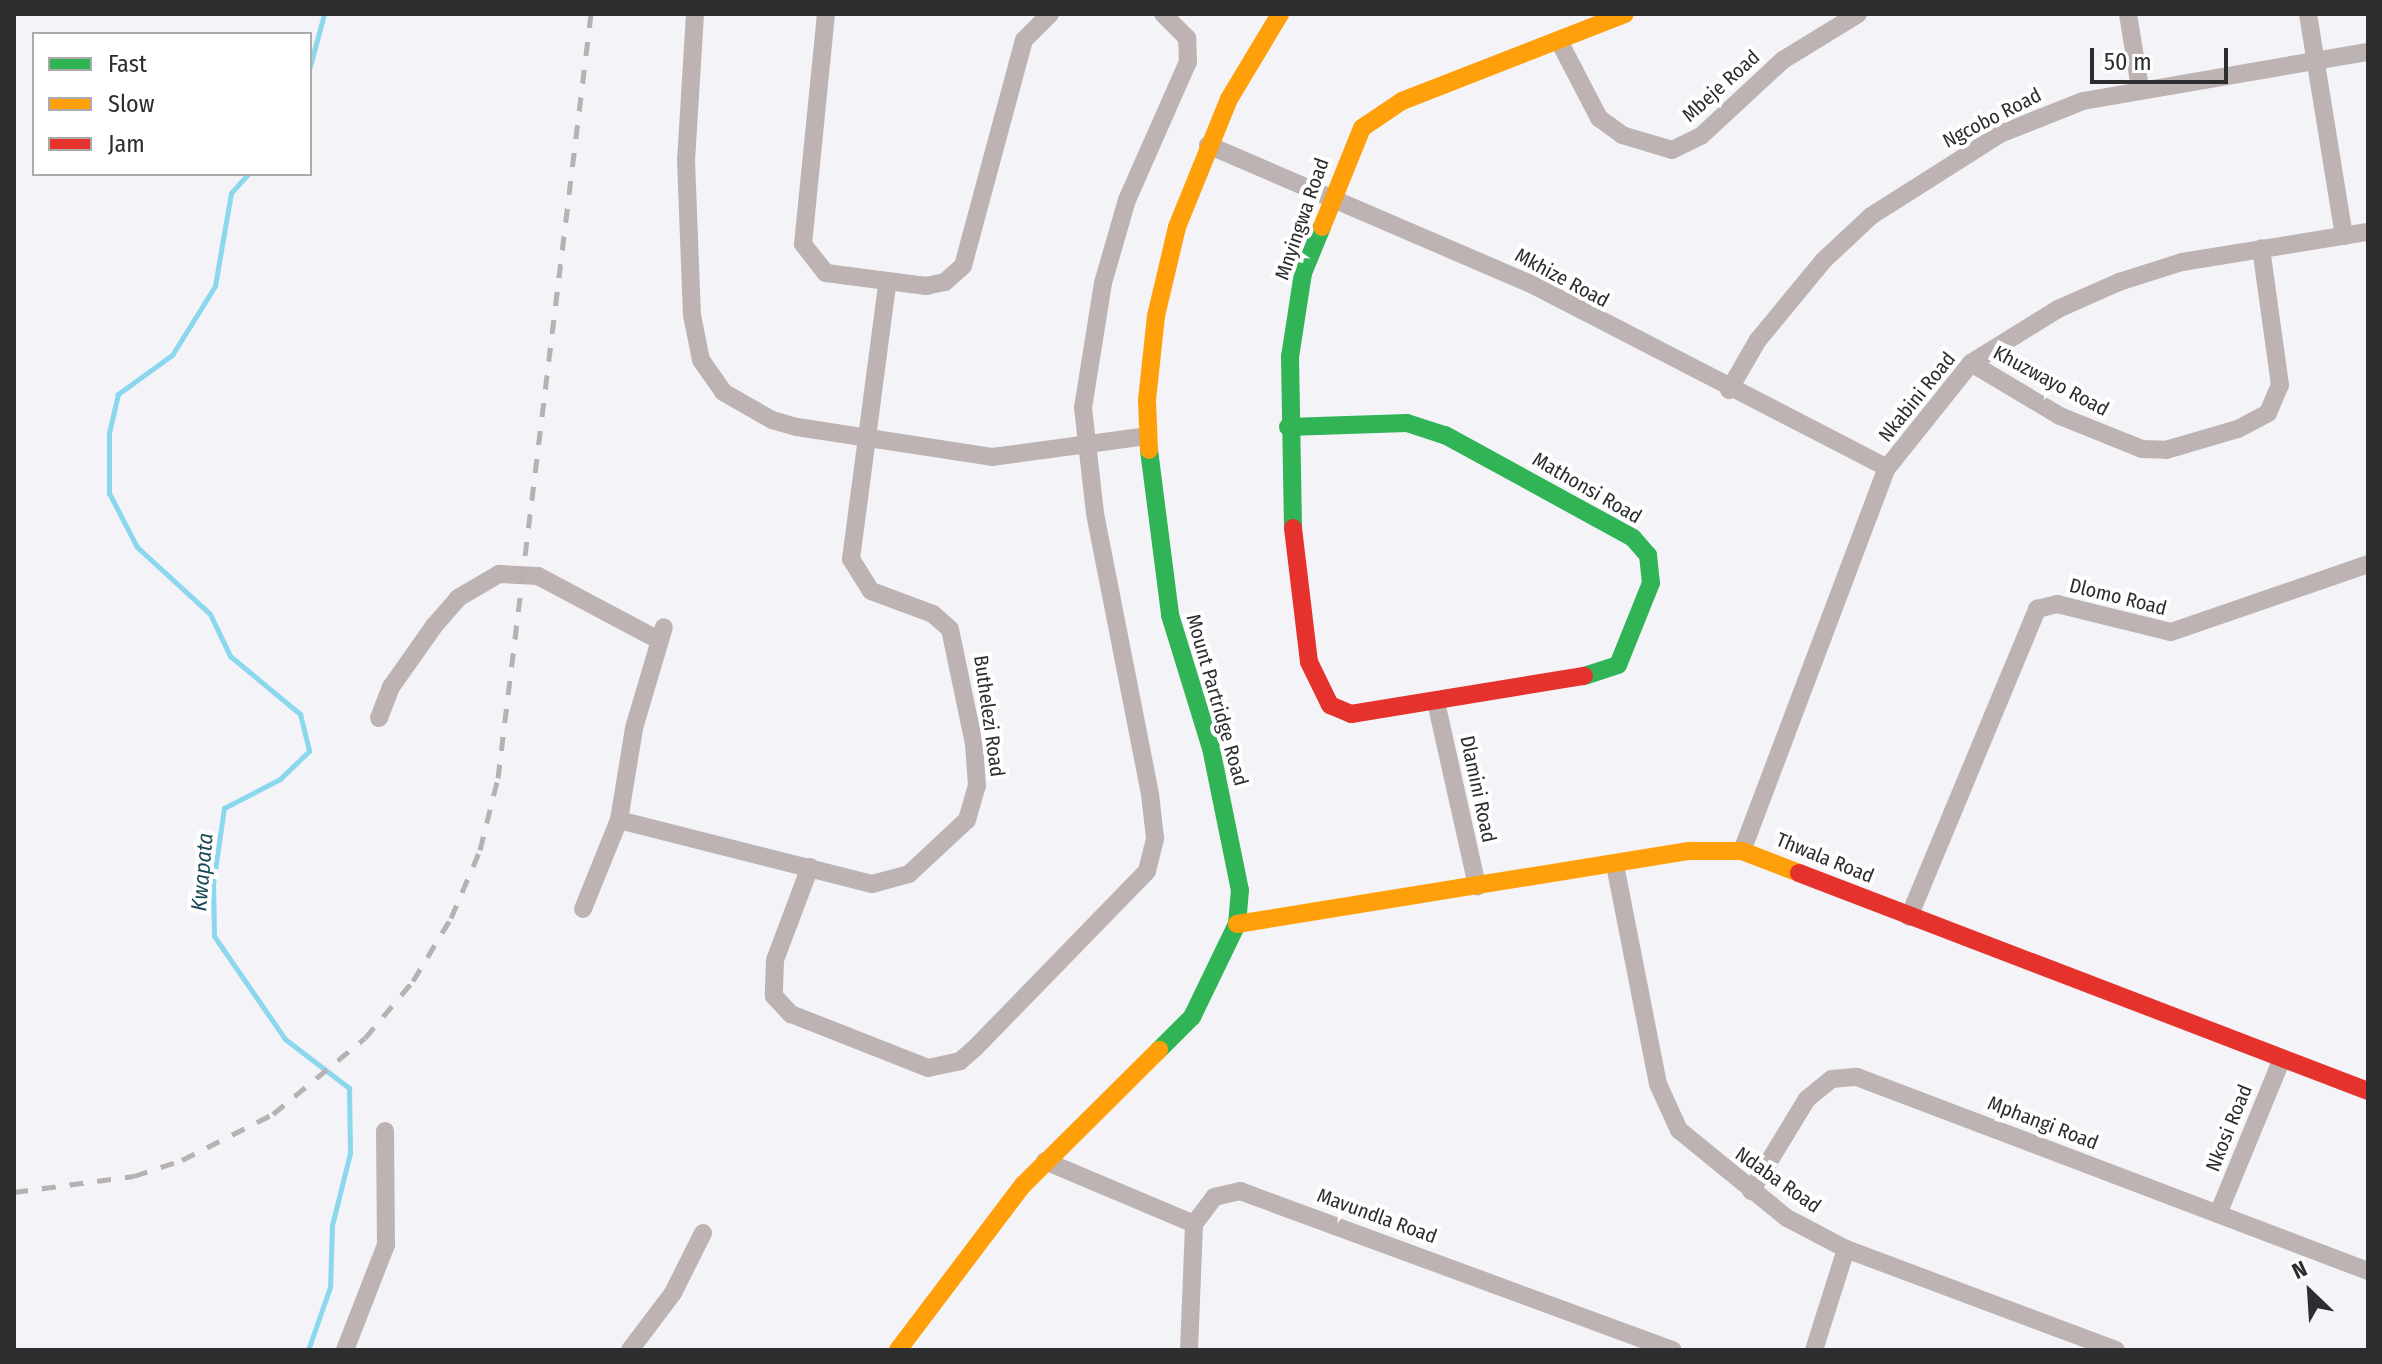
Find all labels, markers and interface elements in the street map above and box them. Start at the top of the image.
legend [32,32,312,176]
scale bar [2094,32,2232,82]
street label: Mbeje Road [1677,45,1765,127]
text: 50 m [2104,48,2152,76]
text: Fast [108,50,147,78]
street label: Ngcobo Road [1939,83,2045,153]
text: Slow [108,90,154,118]
text: Jam [108,130,145,158]
street label: Mnyingwa Road [1270,155,1334,283]
street label: Mkhize Road [1511,243,1613,313]
street label: Khuzwayo Road [1989,341,2113,421]
street label: Nkabini Road [1874,347,1960,447]
street label: Mathonsi Road [1528,447,1646,529]
street label: Dlomo Road [2067,573,2169,621]
street label: Mount Partridge Road [1181,611,1253,789]
street label: Buthelezi Road [969,654,1009,778]
street label: Dlamini Road [1455,733,1501,845]
street label: Thwala Road [1773,828,1877,888]
water label: Kwapata [185,832,219,912]
street label: Nkosi Road [2201,1081,2257,1175]
street label: Mphangi Road [1984,1091,2102,1155]
street label: Ndaba Road [1731,1142,1825,1218]
street label: Mavundla Road [1314,1183,1440,1249]
north arrow [2270,1252,2350,1332]
text: N [2288,1255,2311,1285]

